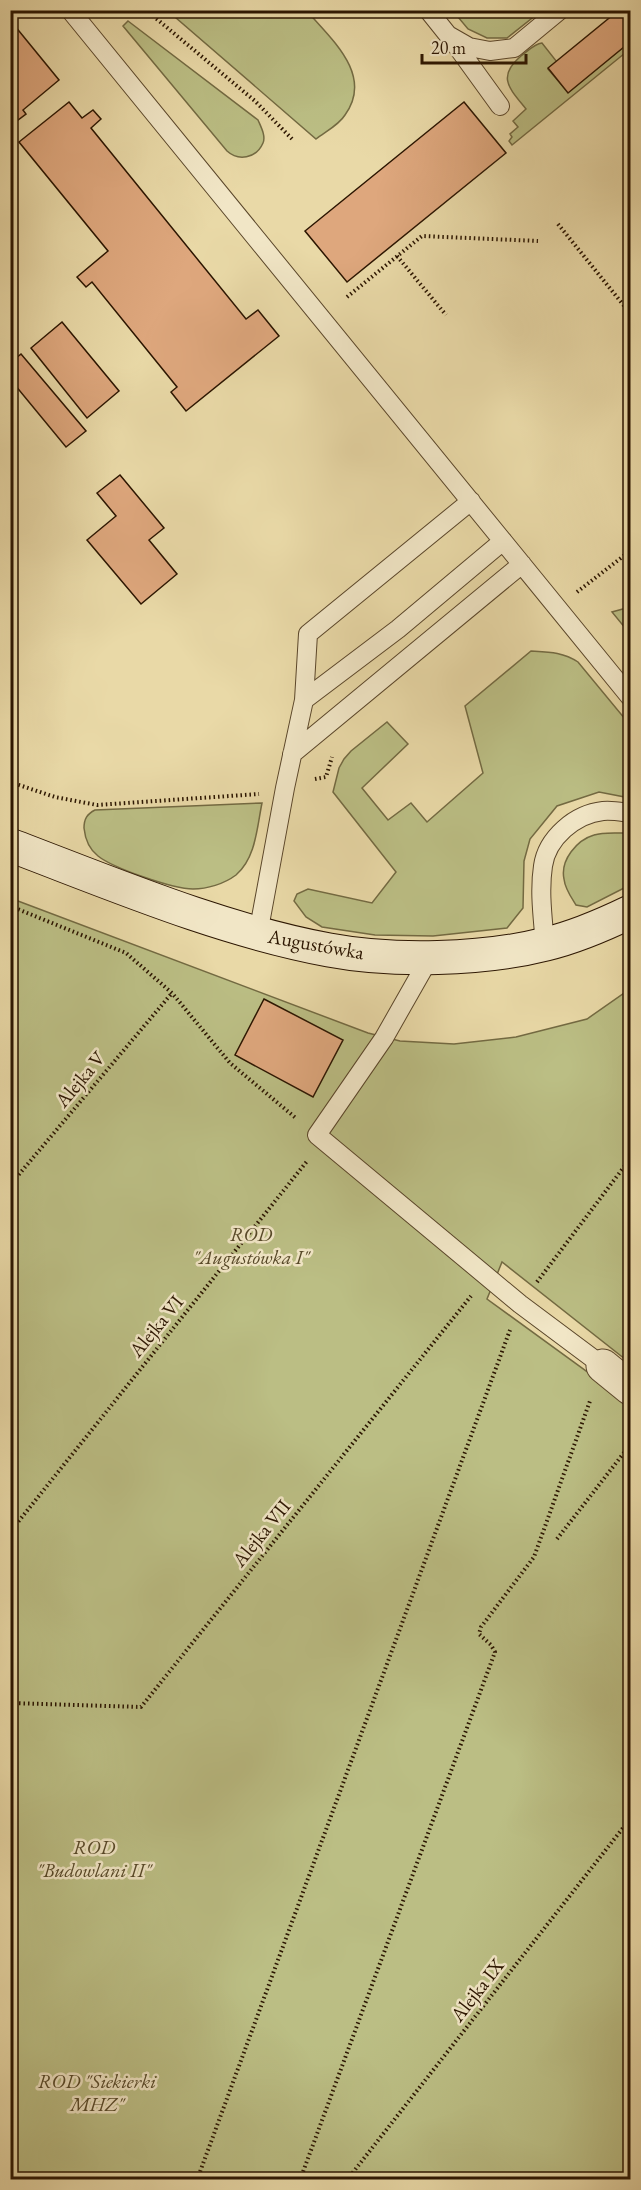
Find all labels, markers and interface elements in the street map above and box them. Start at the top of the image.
scale bar [422,27,526,65]
text: 20 m [431,36,466,59]
street label: Augustówka [265,923,366,965]
street label: Alejka V [48,1045,111,1113]
park label: ROD "Augustówka I" [193,1221,312,1270]
street label: Alejka VI [122,1289,189,1363]
street label: Alejka VII [225,1494,296,1573]
park label: ROD "Budowlani II" [37,1834,154,1883]
street label: Alejka IX [444,1953,510,2028]
park label: ROD "Siekierki MHZ" [38,2068,157,2117]

